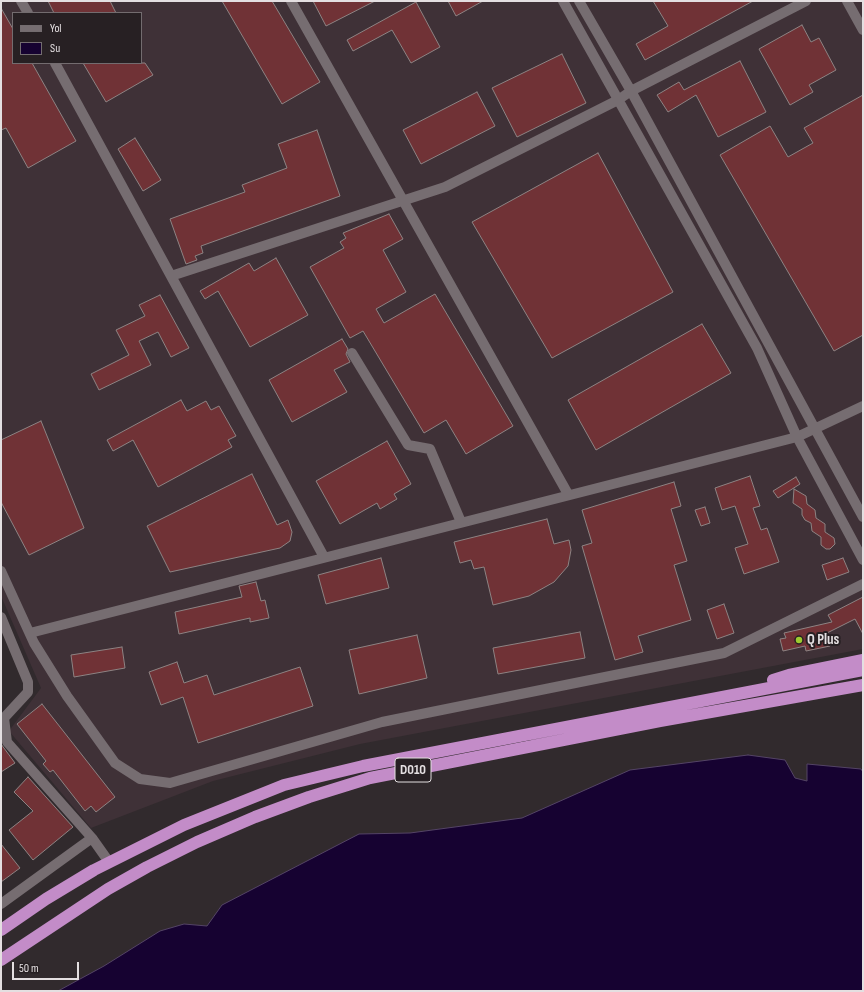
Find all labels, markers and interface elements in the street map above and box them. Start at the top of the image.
legend [12,12,142,64]
text: Yol [50,21,62,36]
text: Su [50,41,60,56]
place label: Q Plus [807,631,839,649]
marker: Q Plus [794,635,804,645]
road number: D010 [395,758,431,782]
scale bar [14,954,81,980]
text: 50 m [19,961,39,976]

